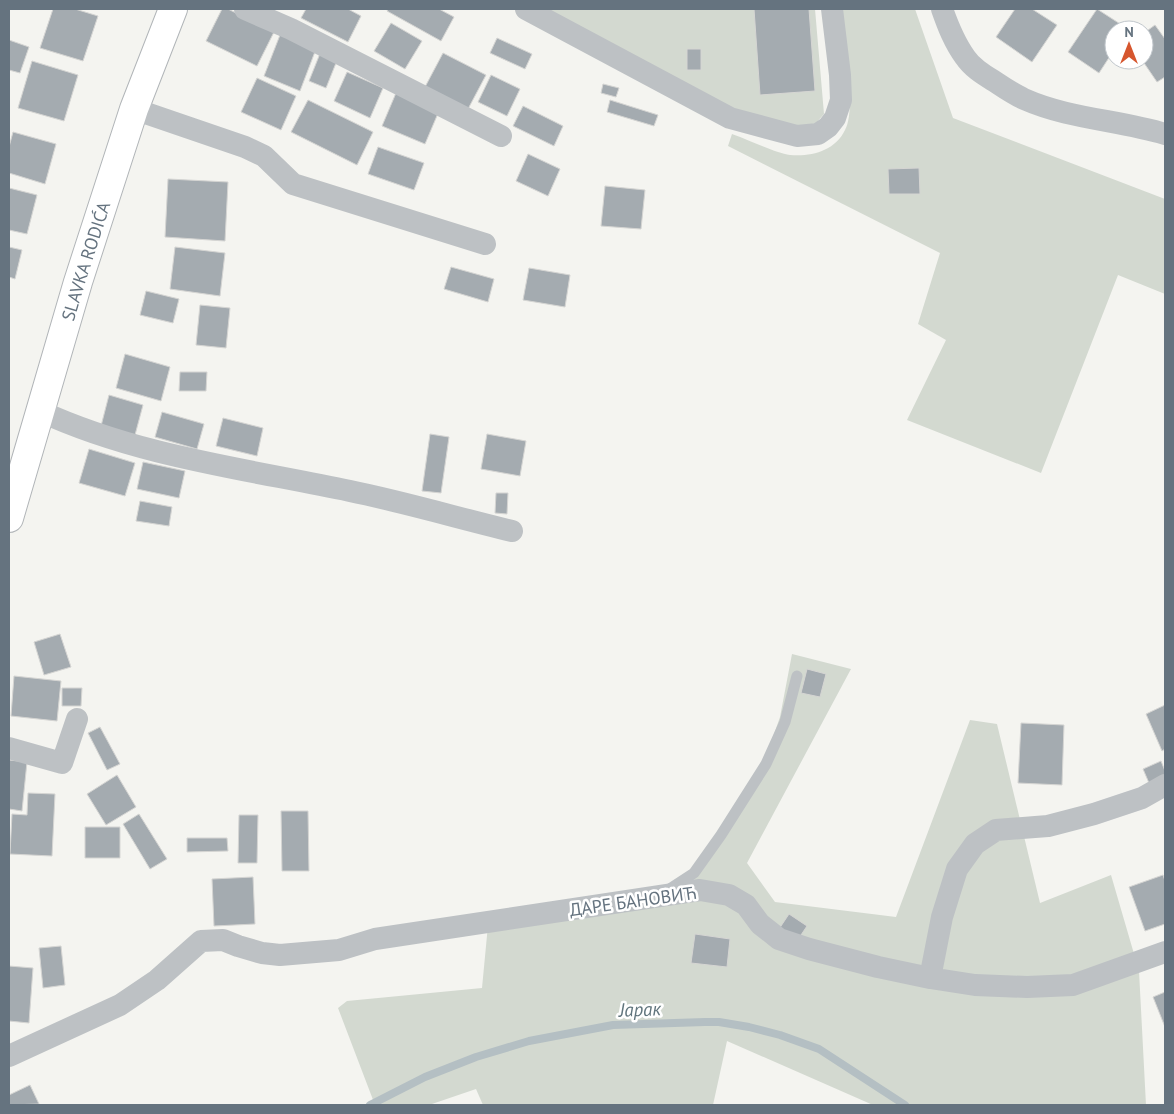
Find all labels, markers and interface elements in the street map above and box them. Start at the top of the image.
north arrow [1104,20,1154,70]
text: N [1124,23,1134,41]
street label: SLAVKA RODIĆA [56,198,115,323]
street label: ДАРЕ БАНОВИЋ [568,881,698,921]
water label: Јарак [616,996,663,1022]

